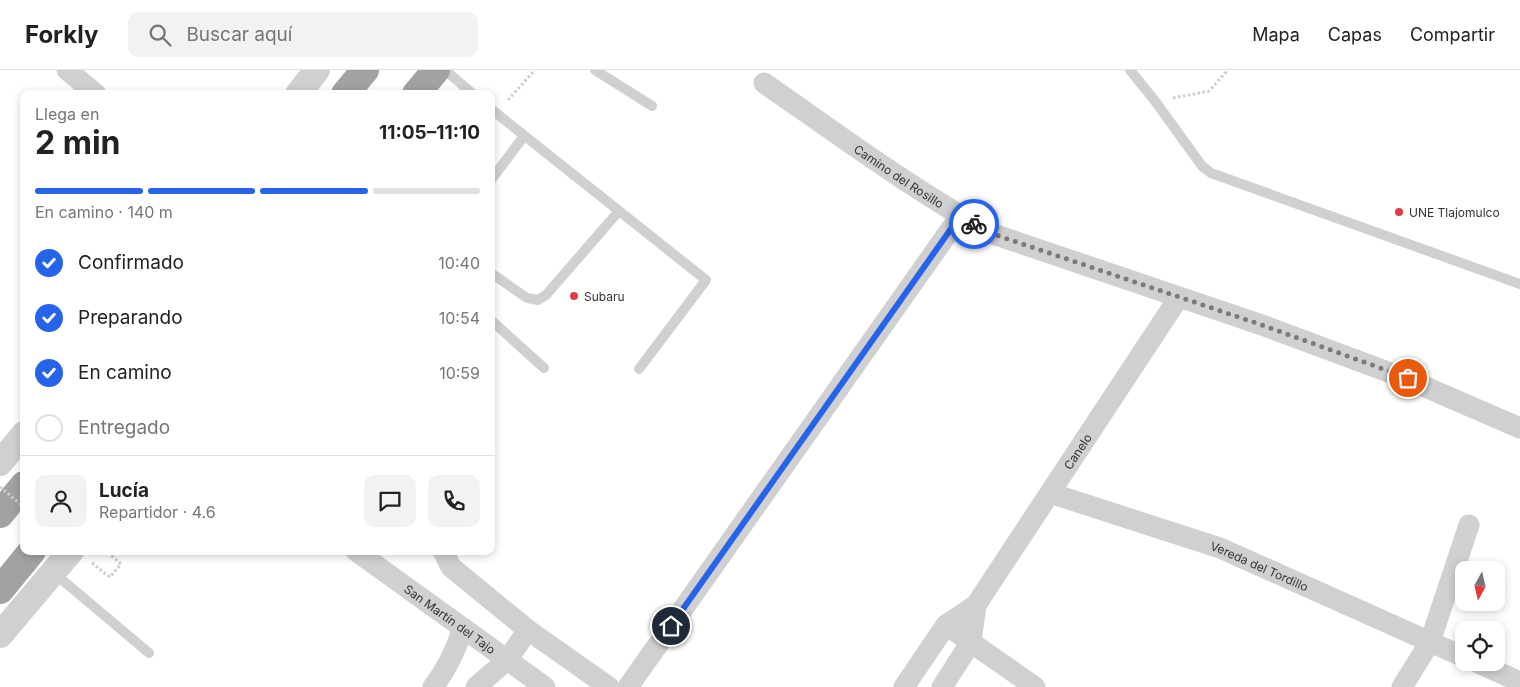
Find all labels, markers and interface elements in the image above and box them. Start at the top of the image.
search box [128,12,478,57]
text: Forkly [25,20,98,49]
icon: search [146,21,174,49]
text: Buscar aquí [186,23,292,46]
text: Mapa [1252,24,1300,45]
text: Capas [1328,24,1382,45]
text: Compartir [1410,24,1495,45]
text: Llega en [35,104,99,124]
text: 11:05–11:10 [379,121,480,144]
text: 2 min [35,123,121,162]
street label: Camino del Rosillo [851,141,947,211]
courier [949,199,999,249]
text: En camino · 140 m [35,202,173,222]
place label: UNE Tlajomulco [1409,205,1500,220]
marker: UNE Tlajomulco [1393,206,1405,218]
icon: bike [960,210,988,238]
icon: check [35,249,63,277]
text: Confirmado [78,251,184,274]
text: 10:40 [438,253,480,273]
place label: Subaru [584,289,625,304]
marker: Subaru [568,290,580,302]
icon: check [35,304,63,332]
text: Preparando [78,306,183,329]
text: 10:54 [439,308,480,328]
pin [1387,357,1429,399]
icon: check [35,359,63,387]
text: En camino [78,361,172,384]
text: 10:59 [439,363,480,383]
icon: bag [1394,364,1422,392]
text: Entregado [78,416,170,439]
street label: Canelo [1060,431,1094,472]
button: person [35,475,87,527]
button: chat [364,475,416,527]
button: phone [428,475,480,527]
text: Lucía [99,479,149,502]
text: Repartidor · 4.6 [99,502,216,522]
street label: Vereda del Tordillo [1209,538,1311,594]
north arrow [1455,561,1505,611]
map controls [1455,561,1505,671]
street label: San Martín del Tajo [402,581,499,657]
pin [650,605,692,647]
icon: home [657,612,685,640]
button: locate [1455,621,1505,671]

